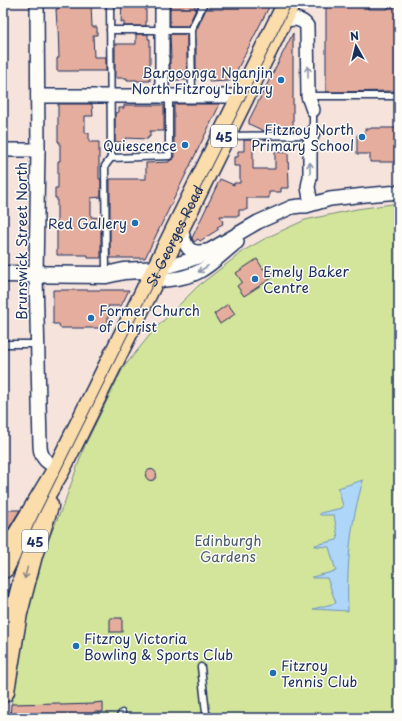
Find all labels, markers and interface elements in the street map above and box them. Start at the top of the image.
north arrow [336,26,376,66]
text: N [349,27,360,45]
place label: Bargoonga Nganjin North Fitzroy Library [132,62,273,99]
one-way arrow [304,66,312,79]
marker: Bargoonga Nganjin North Fitzroy Library [276,75,286,85]
place label: Fitzroy North Primary School [251,119,354,156]
road number: 45 [211,125,237,147]
marker: Fitzroy North Primary School [357,132,367,142]
place label: Quiescence [103,135,177,156]
marker: Quiescence [180,140,190,150]
street label: Brunswick Street North [11,162,32,320]
one-way arrow [306,162,314,175]
street label: St Georges Road [140,181,208,290]
place label: Red Gallery [48,213,127,234]
marker: Red Gallery [130,218,140,228]
place label: Emely Baker Centre [263,261,349,298]
one-way arrow [198,265,209,273]
marker: Emely Baker Centre [250,274,260,284]
place label: Former Church of Christ [99,300,200,337]
marker: Former Church of Christ [86,313,96,323]
road number: 45 [22,530,48,552]
park label: Edinburgh Gardens [194,530,262,567]
one-way arrow [22,566,30,579]
place label: Fitzroy Victoria Bowling & Sports Club [84,628,233,665]
marker: Fitzroy Victoria Bowling & Sports Club [71,641,81,651]
place label: Fitzroy Tennis Club [281,655,357,692]
marker: Fitzroy Tennis Club [268,668,278,678]

